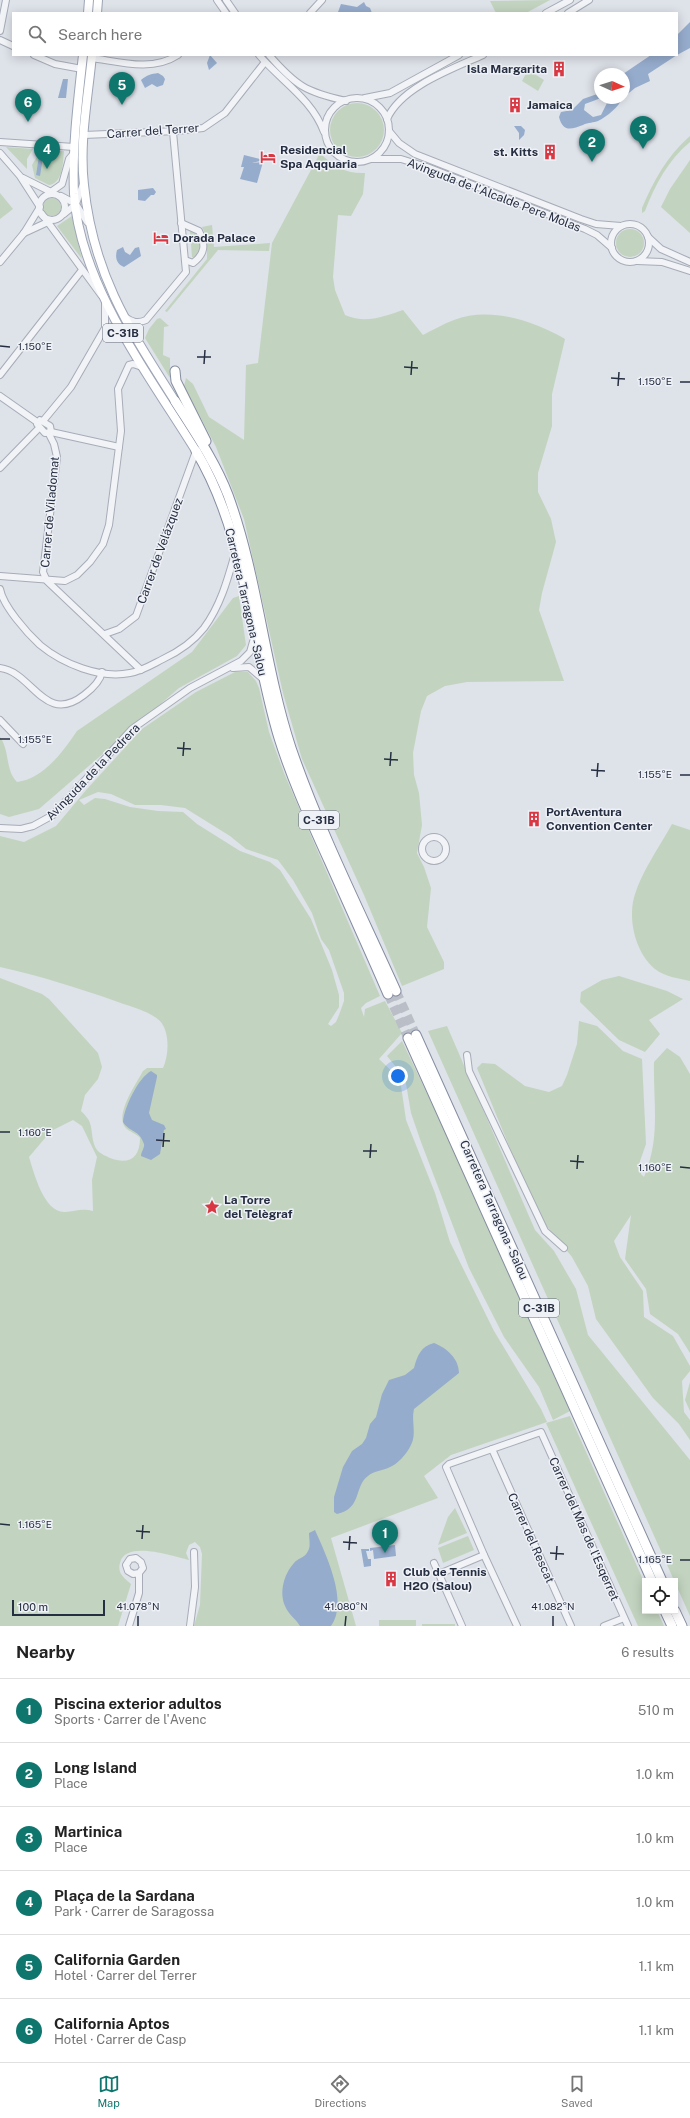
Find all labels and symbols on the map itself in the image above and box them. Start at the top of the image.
building icon: Isla Margarita [550,60,568,78]
place label: Isla Margarita [467,62,547,76]
north arrow [594,68,630,104]
pin: 5 [109,72,135,105]
pin: 6 [15,89,41,122]
building icon: Jamaica [506,96,524,114]
place label: Jamaica [527,98,573,112]
pin: 3 [630,116,656,149]
street label: Carrer del Terrer [106,121,200,141]
pin: 2 [579,129,605,162]
pin: 4 [34,136,60,169]
place label: Residencial Spa Aqquaria [280,143,357,171]
building icon: st. Kitts [541,143,559,161]
place label: st. Kitts [493,145,538,159]
hotel icon: Residencial Spa Aqquaria [259,148,277,166]
street label: Avinguda de l'Alcalde Pere Molas [405,155,583,235]
hotel icon: Dorada Palace [152,229,170,247]
place label: Dorada Palace [173,231,256,245]
road number: C-31B [103,324,143,342]
text: 1.150°E [18,340,52,352]
text: 1.150°E [638,375,672,387]
street label: Carrer de Viladomat [38,455,62,568]
street label: Carrer de Velázquez [134,496,186,606]
street label: Carretera Tarragona - Salou [222,527,270,677]
street label: Avinguda de la Pedrera [43,721,143,823]
text: 1.155°E [18,733,52,745]
text: 1.155°E [638,768,672,780]
place label: PortAventura Convention Center [546,805,652,833]
building icon: PortAventura Convention Center [525,810,543,828]
road number: C-31B [299,811,339,829]
your location [388,1066,408,1086]
text: 1.160°E [18,1126,52,1138]
street label: Carretera Tarragona - Salou [457,1138,531,1282]
text: 1.160°E [638,1161,672,1173]
place label: La Torre del Telègraf [224,1193,293,1221]
place icon: La Torre del Telègraf [203,1198,221,1216]
road number: C-31B [519,1299,559,1317]
street label: Carrer del Mas de l'Esqerret [546,1455,622,1603]
street label: Carrer del Rescat [505,1491,557,1585]
text: 1.165°E [18,1518,52,1530]
pin: 1 [372,1520,398,1553]
text: 1.165°E [638,1553,672,1565]
place label: Club de Tennis H2O (Salou) [403,1565,487,1593]
building icon: Club de Tennis H2O (Salou) [382,1570,400,1588]
scale bar [12,1598,105,1617]
text: 41.078°N [117,1600,160,1612]
text: 41.080°N [324,1600,368,1612]
text: 41.082°N [531,1600,575,1612]

